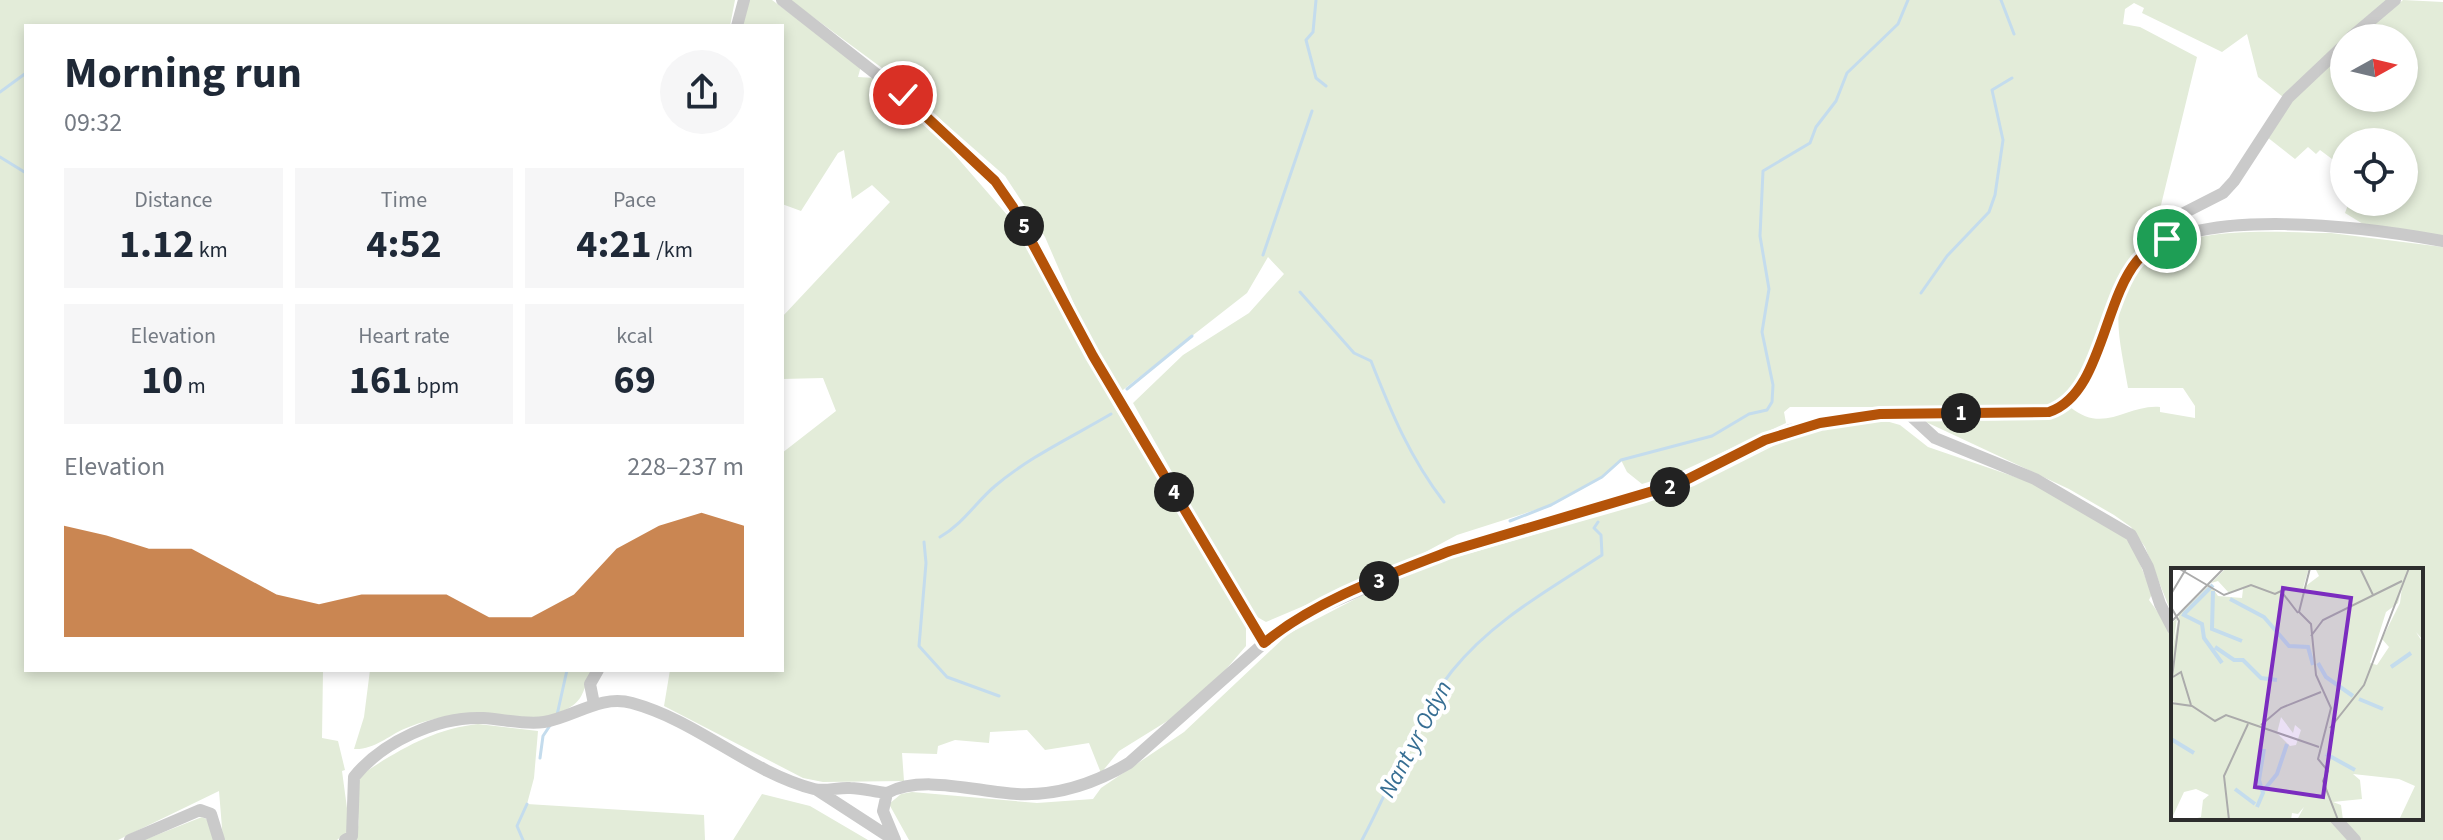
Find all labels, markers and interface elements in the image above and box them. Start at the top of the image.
north arrow [2330,24,2418,112]
map controls [2330,24,2418,216]
text: Morning run [64,42,302,105]
button: share [660,50,744,134]
pin [869,61,937,129]
icon: check [881,73,925,117]
text: 09:32 [64,104,122,141]
button: locate [2330,128,2418,216]
text: Distance [134,184,212,216]
text: Time [381,184,427,216]
text: Pace [613,184,656,216]
pin [2133,205,2201,273]
pin: 5 [1004,206,1044,246]
text: 5 [1018,210,1030,242]
text: 1.12 [119,216,194,273]
text: 4:52 [366,216,442,273]
text: 4:21 [576,216,652,273]
icon: arrive [2145,217,2189,261]
text: km [194,234,228,266]
text: /km [652,234,693,266]
text: Elevation [130,320,216,352]
text: Heart rate [358,320,450,352]
text: kcal [616,320,653,352]
text: 10 [141,352,183,409]
text: 161 [349,352,412,409]
text: 69 [614,352,656,409]
text: m [183,370,206,402]
text: bpm [412,370,459,402]
pin: 1 [1941,393,1981,433]
text: 1 [1955,397,1967,429]
text: Elevation [64,448,165,485]
text: 228–237 m [627,448,744,485]
pin: 2 [1650,467,1690,507]
text: 2 [1664,471,1676,503]
pin: 4 [1154,472,1194,512]
text: 4 [1168,476,1180,508]
pin: 3 [1359,561,1399,601]
text: 3 [1373,565,1385,597]
inset map [2171,568,2423,820]
water label: Nant yr Odyn [1370,674,1461,804]

